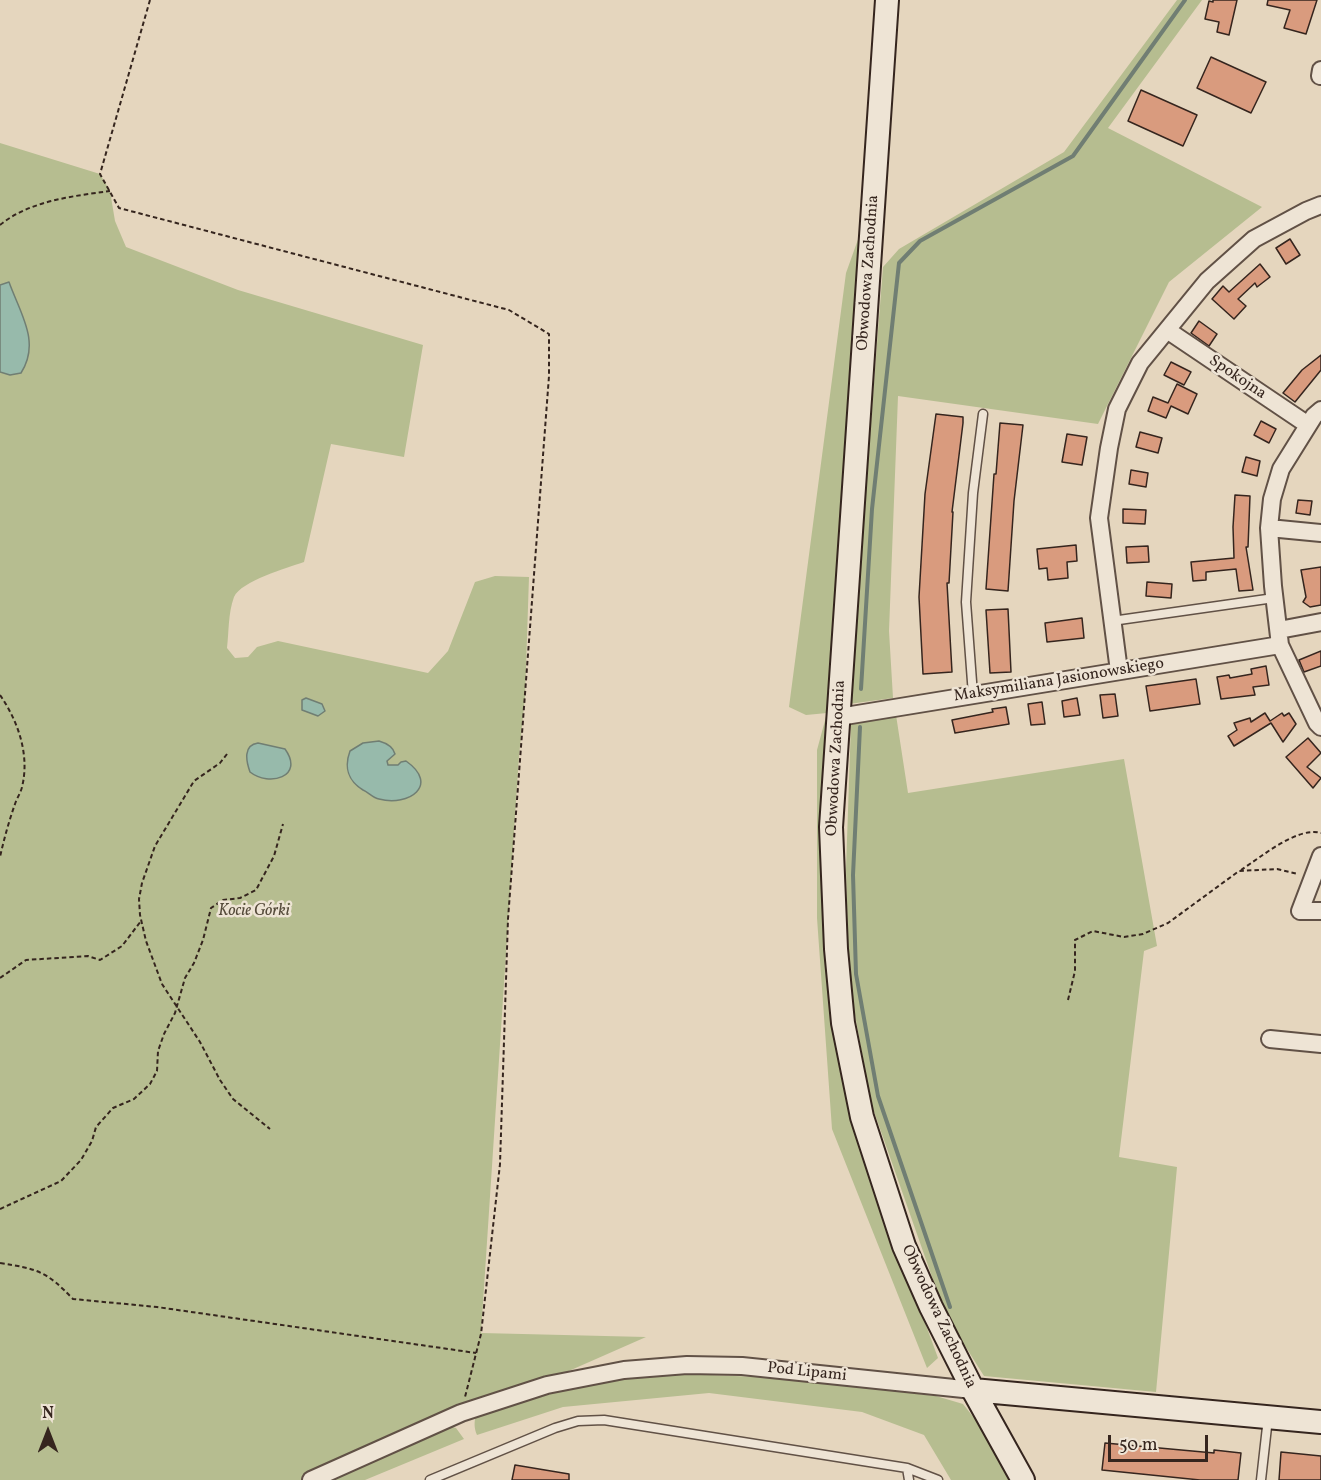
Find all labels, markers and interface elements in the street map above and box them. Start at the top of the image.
street label: Obwodowa Zachodnia [854,194,884,352]
street label: Spokojna [1205,352,1269,404]
street label: Maksymiliana Jasionowskiego [953,655,1165,707]
street label: Obwodowa Zachodnia [823,680,851,836]
park label: Kocie Górki [218,902,290,922]
street label: Obwodowa Zachodnia [896,1242,980,1392]
street label: Pod Lipami [766,1359,848,1387]
north arrow [18,1402,78,1462]
text: N [42,1403,54,1425]
scale bar [1111,1423,1212,1461]
text: 50 m [1119,1433,1158,1458]

